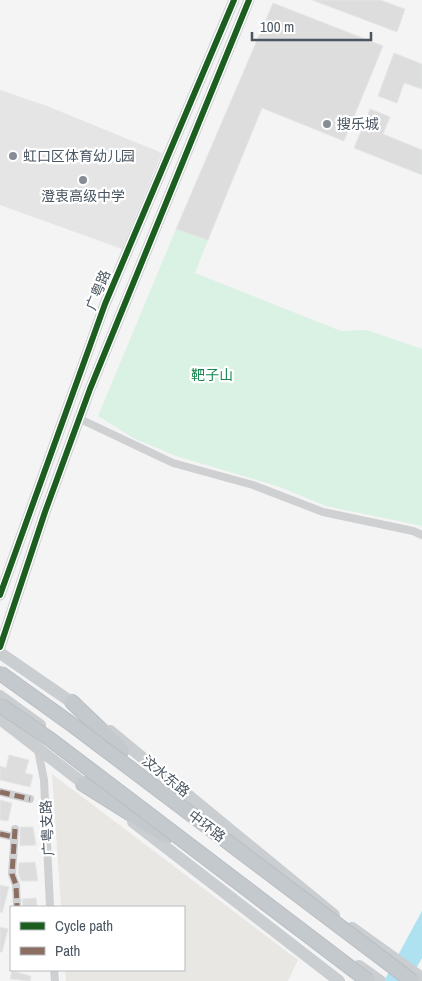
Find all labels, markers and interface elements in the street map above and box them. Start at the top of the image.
scale bar [252,10,371,42]
text: 100 m [260,16,294,37]
place label: 搜乐城 [337,115,379,133]
marker: 搜乐城 [321,118,333,130]
place label: 虹口区体育幼儿园 [23,147,135,165]
marker: 虹口区体育幼儿园 [7,150,19,162]
marker: 澄衷高级中学 [77,174,89,186]
place label: 澄衷高级中学 [41,187,125,205]
street label: 广粤路 [82,267,114,313]
park label: 靶子山 [191,366,233,384]
street label: 汶水东路 [139,751,193,801]
street label: 广粤支路 [37,800,57,856]
street label: 中环路 [185,806,229,846]
legend [10,906,185,971]
text: Cycle path [55,915,113,936]
text: Path [55,940,80,961]

